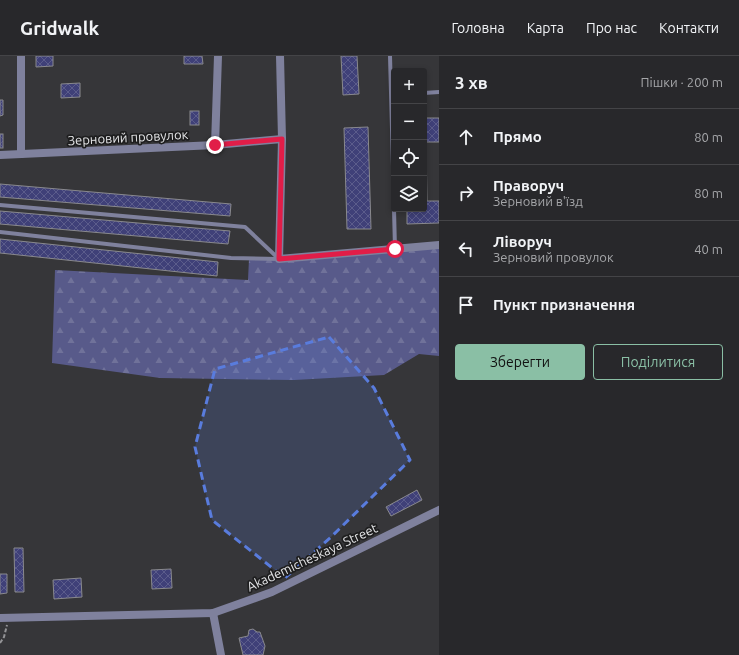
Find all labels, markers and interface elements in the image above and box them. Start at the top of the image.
text: Gridwalk [20,17,99,39]
text: Головна [451,20,505,36]
text: Карта [527,20,564,36]
text: Про нас [586,20,637,36]
text: Контакти [659,20,719,36]
map controls [391,68,427,212]
button: + [391,68,427,104]
text: 3 хв [455,73,488,92]
text: Пішки · 200 m [641,75,723,89]
button: − [391,104,427,140]
icon: ahead [455,126,477,148]
street label: Зерновий провулок [67,127,189,147]
text: Прямо [493,128,542,145]
text: 80 m [694,130,723,144]
route end [206,136,224,154]
button: locate [391,140,427,176]
button: layers [391,176,427,212]
text: Праворуч [493,177,564,194]
icon: right [455,182,477,204]
text: 80 m [694,186,723,200]
text: Зерновий в'їзд [493,194,583,208]
text: Ліворуч [493,233,552,250]
icon: left [455,238,477,260]
route start [386,240,404,258]
text: 40 m [694,242,723,256]
text: Зерновий провулок [493,250,614,264]
icon: arrive [455,294,477,316]
text: Пункт призначення [493,296,635,313]
button: Зберегти [455,344,585,380]
button: Поділитися [593,344,723,380]
street label: Akademicheskaya Street [244,521,380,593]

